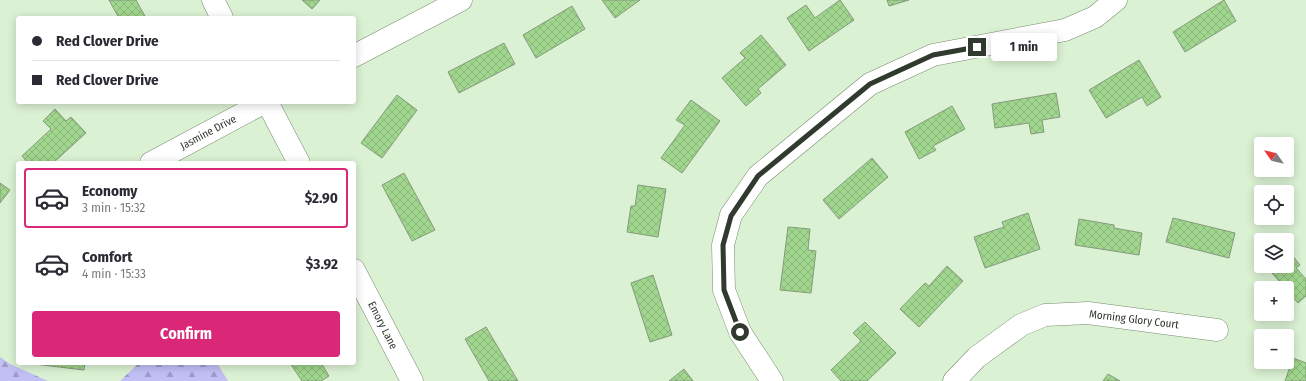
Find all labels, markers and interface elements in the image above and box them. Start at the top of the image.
text: Red Clover Drive [56,32,159,50]
callout: 1 min [991,33,1057,61]
route end [968,38,986,56]
text: 1 min [1010,39,1038,54]
text: Red Clover Drive [56,71,159,89]
street label: Jasmine Drive [178,112,238,153]
north arrow [1254,137,1294,177]
map controls [1254,137,1294,369]
icon: car [34,180,70,216]
text: Economy [82,182,137,200]
button: locate [1254,185,1294,225]
text: $2.90 [305,189,338,207]
text: 3 min · 15:32 [82,200,145,215]
button: layers [1254,233,1294,273]
icon: car [34,246,70,282]
text: Comfort [82,248,133,266]
text: $3.92 [306,255,338,273]
text: 4 min · 15:33 [82,266,146,281]
button: + [1254,281,1294,321]
street label: Emory Lane [365,299,400,351]
street label: Morning Glory Court [1088,308,1180,331]
button: Confirm [32,311,340,357]
route start [731,323,749,341]
button: − [1254,329,1294,369]

